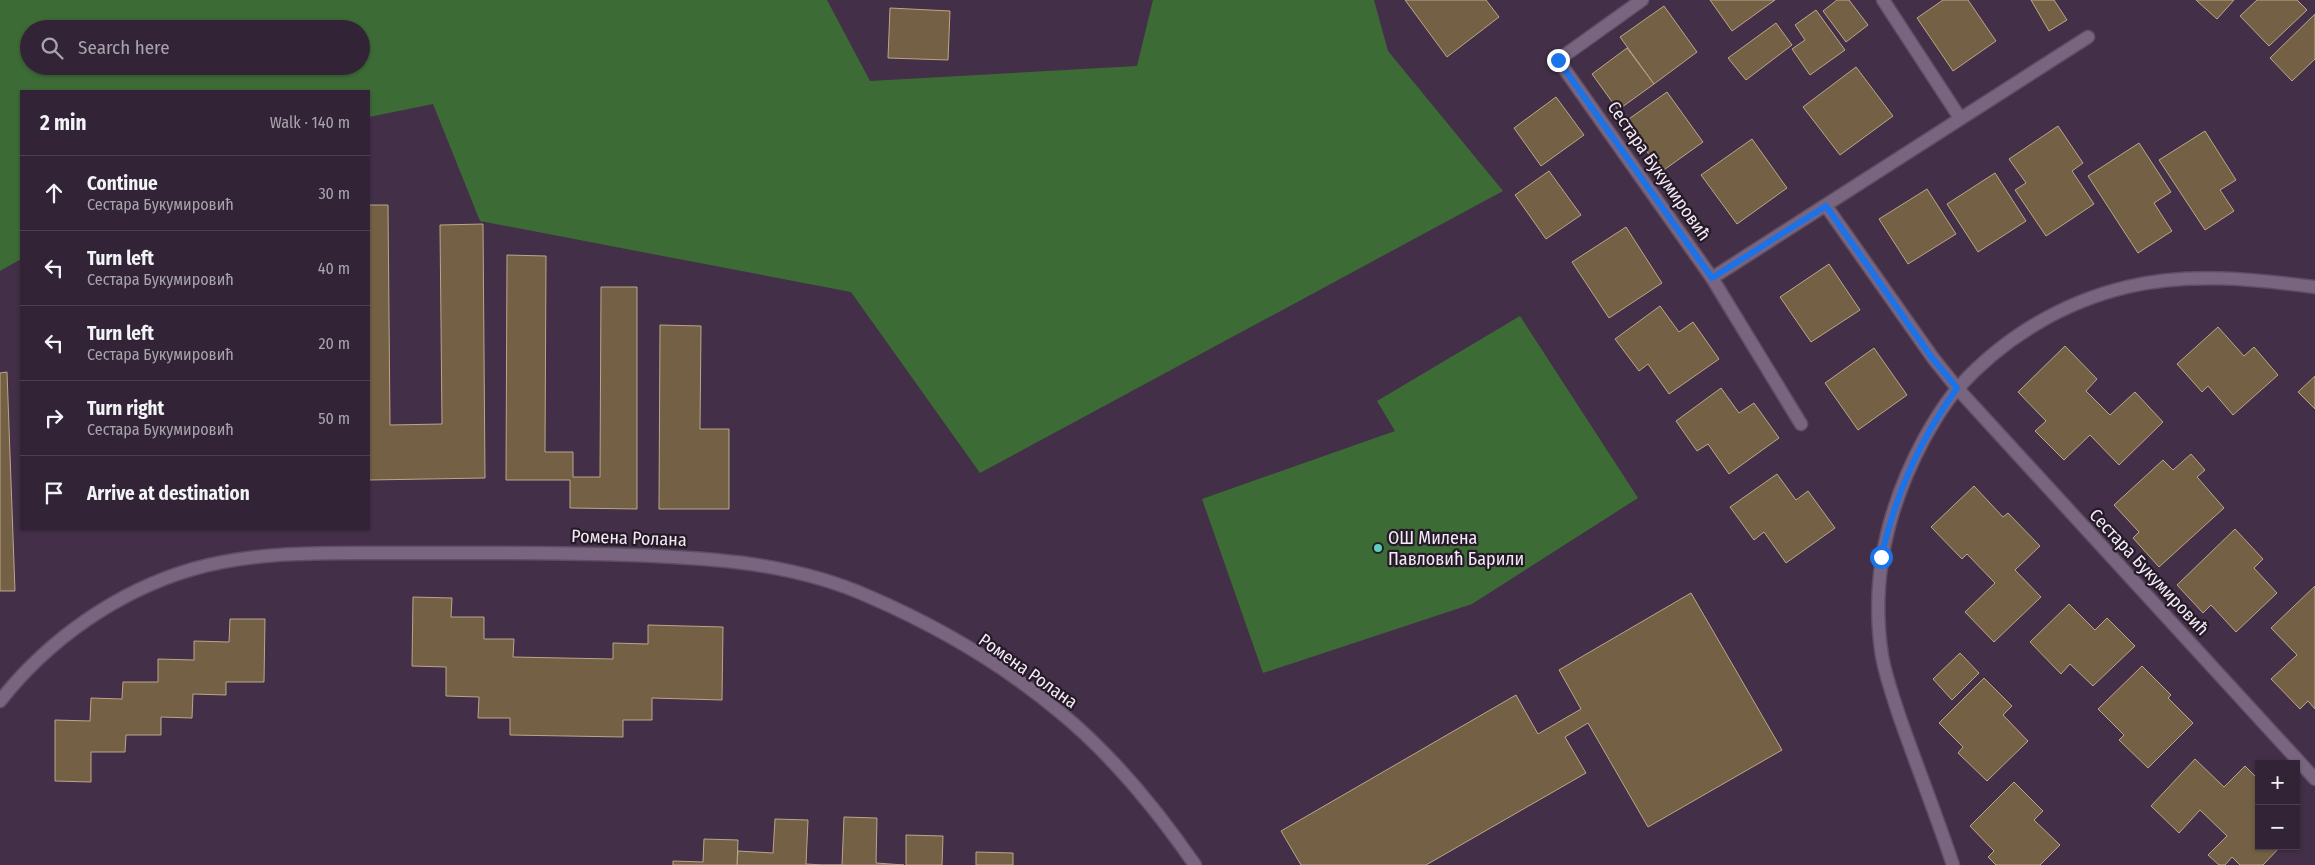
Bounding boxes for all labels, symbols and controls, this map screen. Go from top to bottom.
search box [20,20,370,75]
icon: search [38,34,66,62]
text: Search here [78,36,170,59]
route end [1547,49,1570,72]
street label: Сестара Букумировић [1603,97,1715,245]
text: 2 min [40,110,87,136]
text: Walk · 140 m [270,113,350,132]
text: Continue [87,172,158,195]
icon: ahead [40,179,68,207]
text: 30 m [318,184,350,203]
text: Сестара Букумировић [87,195,234,214]
text: Turn left [87,247,154,270]
icon: left [40,254,68,282]
text: 40 m [318,259,350,278]
text: Сестара Букумировић [87,270,234,289]
text: Turn left [87,322,154,345]
icon: left [40,329,68,357]
text: 20 m [319,334,350,353]
text: Сестара Букумировић [87,345,234,364]
text: Turn right [87,397,164,420]
icon: right [40,404,68,432]
text: 50 m [318,409,350,428]
text: Сестара Букумировић [87,420,234,439]
icon: arrive [40,479,68,507]
text: Arrive at destination [87,482,250,505]
street label: Сестара Букумировић [2085,504,2213,640]
street label: Ромена Ролана [571,525,687,551]
place label: ОШ Милена Павловић Барили [1388,527,1524,570]
marker: ОШ Милена Павловић Барили [1372,542,1384,554]
route start [1870,546,1893,569]
street label: Ромена Ролана [974,629,1082,713]
map controls [2255,760,2300,850]
button: + [2255,760,2300,805]
button: − [2255,805,2300,850]

